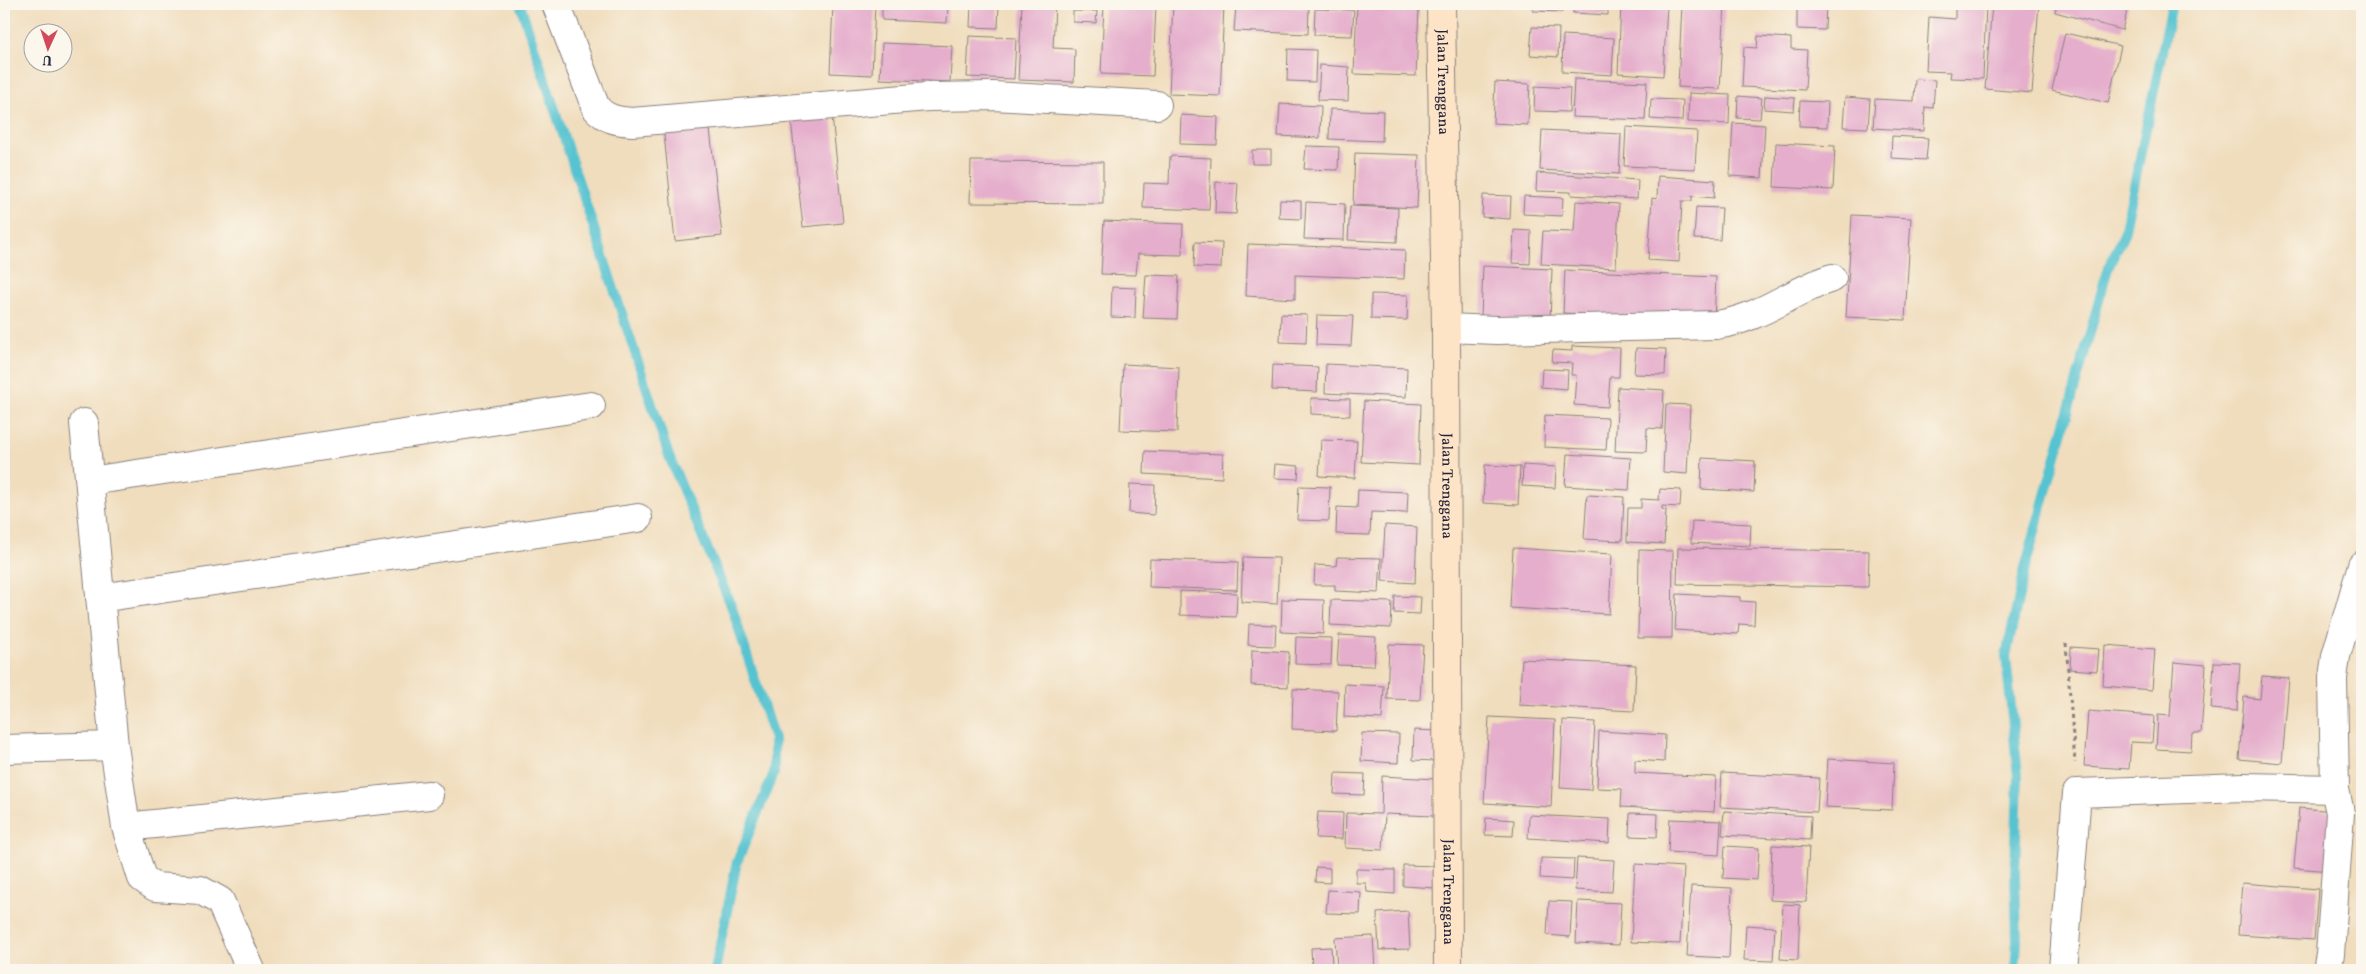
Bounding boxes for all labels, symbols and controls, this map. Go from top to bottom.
north arrow [22,22,72,72]
street label: Jalan Trenggana [1431,29,1454,135]
text: U [42,50,53,69]
street label: Jalan Trenggana [1436,433,1457,539]
street label: Jalan Trenggana [1437,839,1458,945]

